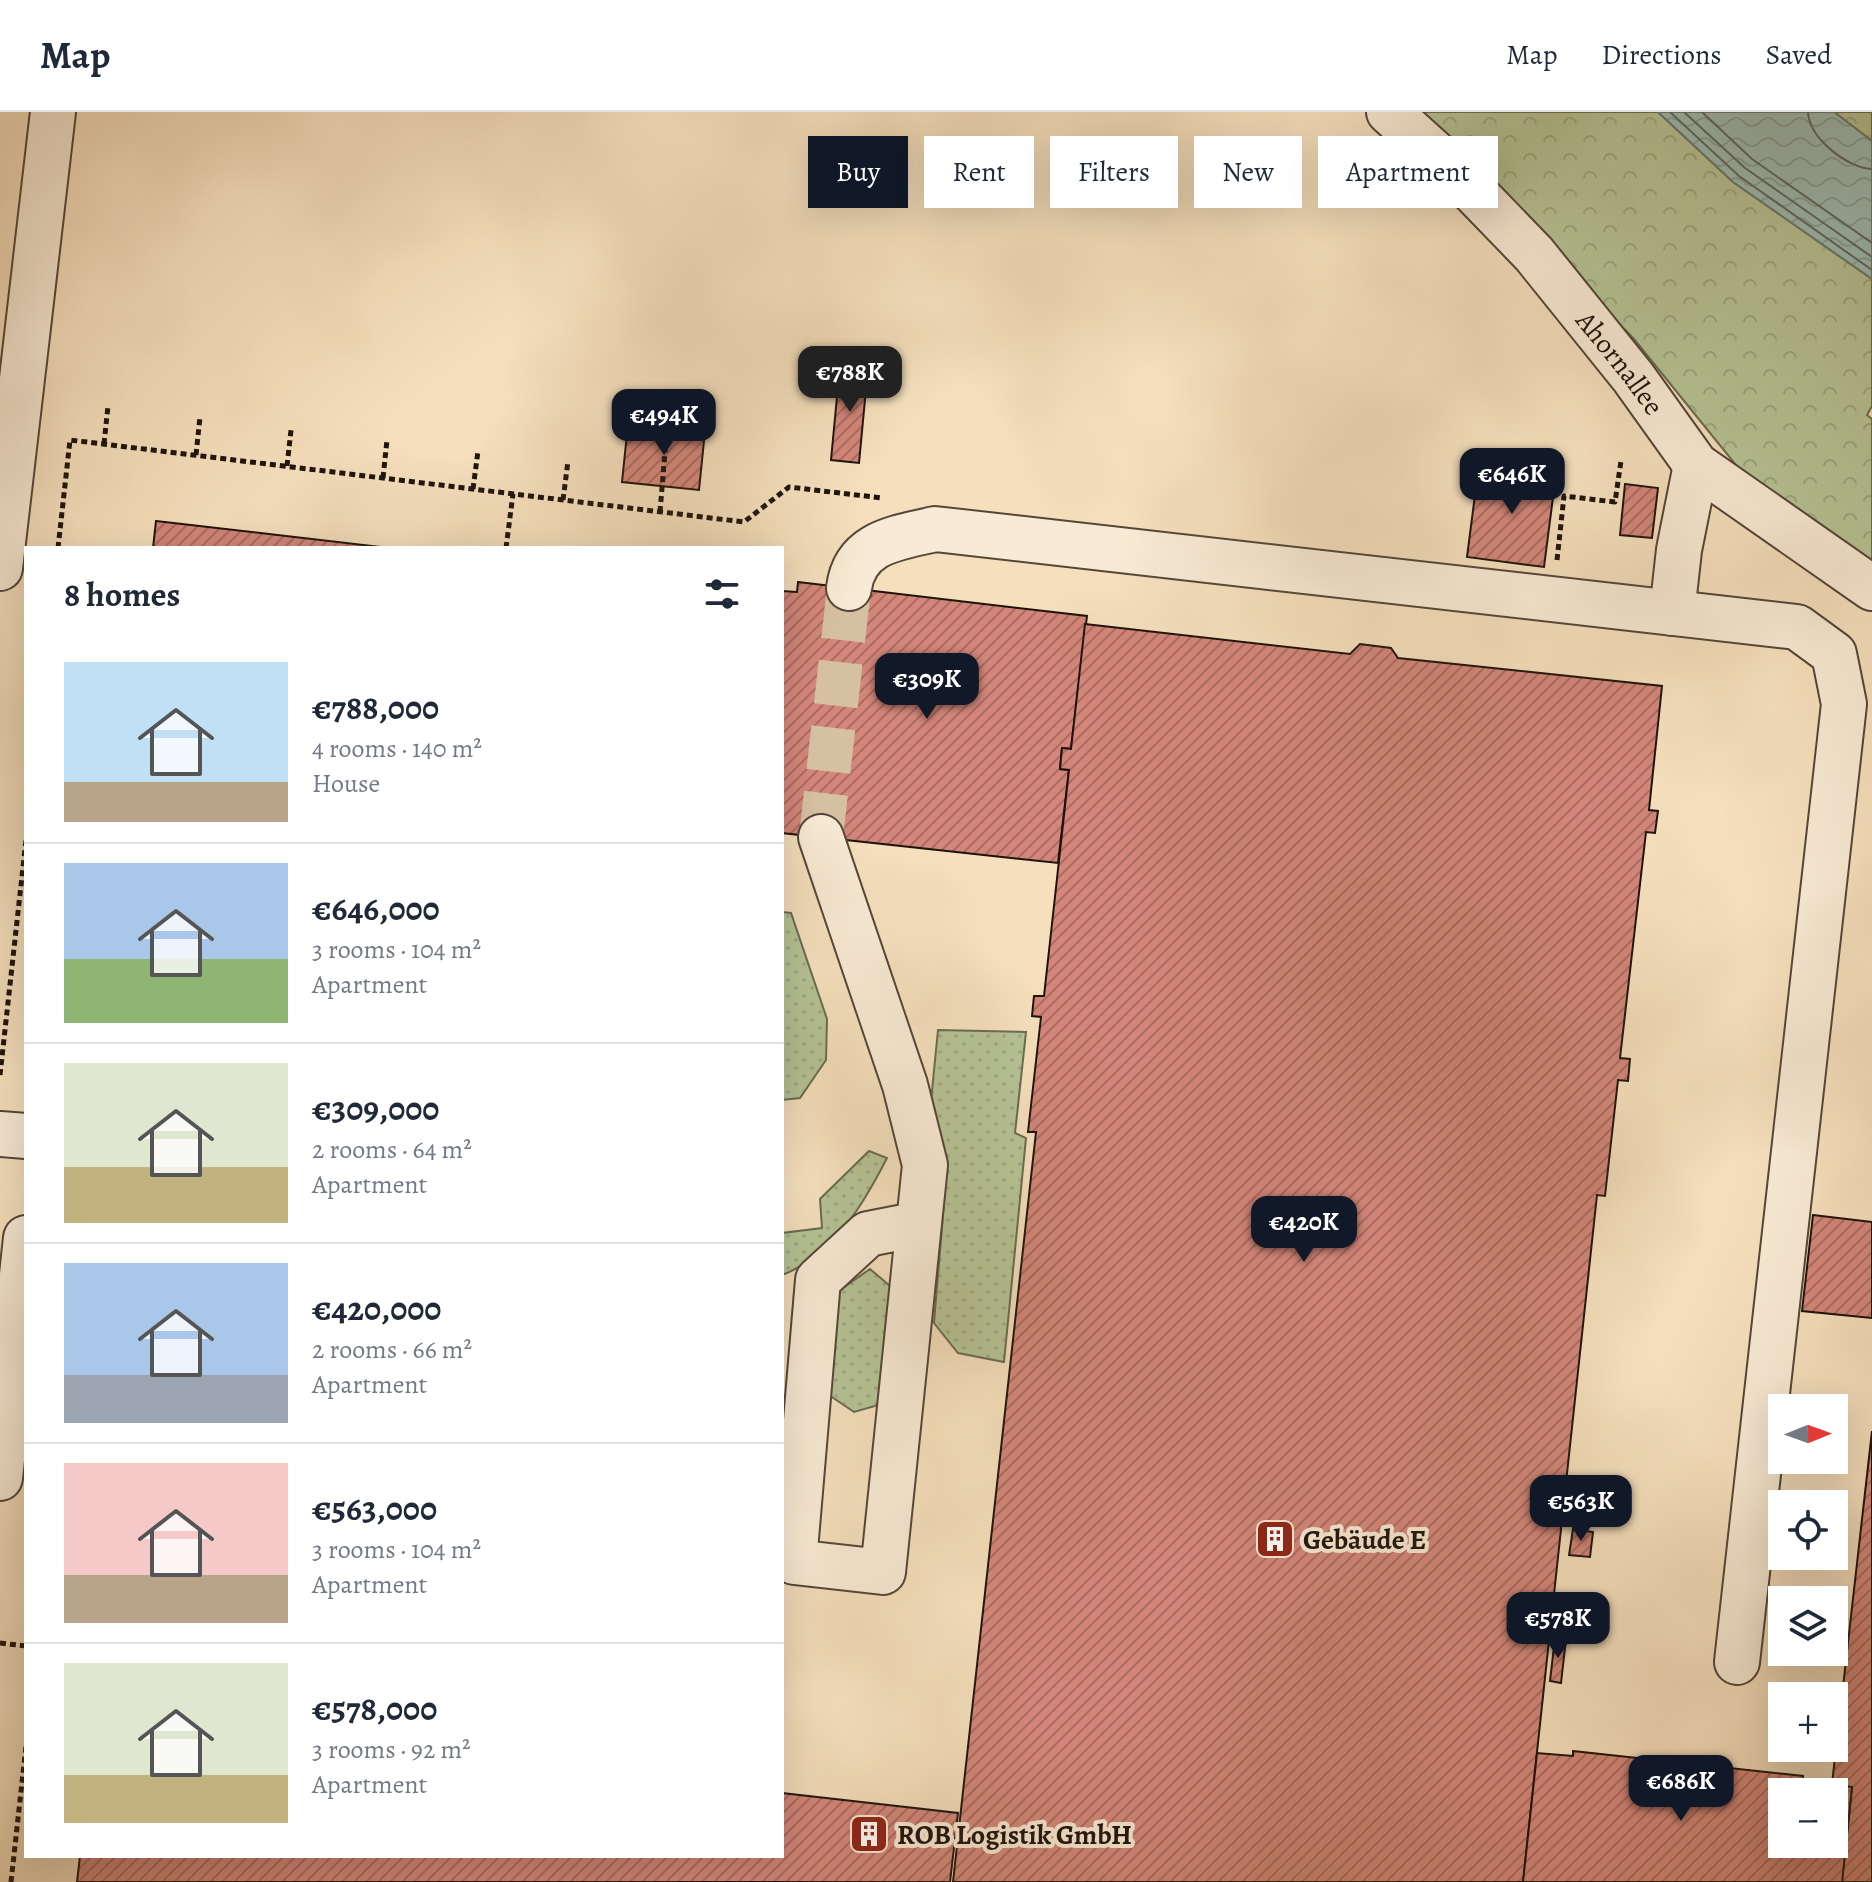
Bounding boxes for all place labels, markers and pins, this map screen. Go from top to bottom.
pin: €788K [794,346,906,414]
pin: €494K [608,389,720,457]
pin: €646K [1456,448,1568,516]
pin: €309K [871,653,983,721]
pin: €420K [1248,1196,1360,1264]
pin: €563K [1525,1475,1637,1543]
building icon: Gebäude E [1254,1518,1296,1560]
place label: Gebäude E [1303,1521,1426,1559]
pin: €578K [1502,1592,1614,1660]
pin: €686K [1625,1755,1737,1823]
building icon: ROB Logistik GmbH [848,1813,890,1855]
place label: ROB Logistik GmbH [897,1816,1132,1854]

